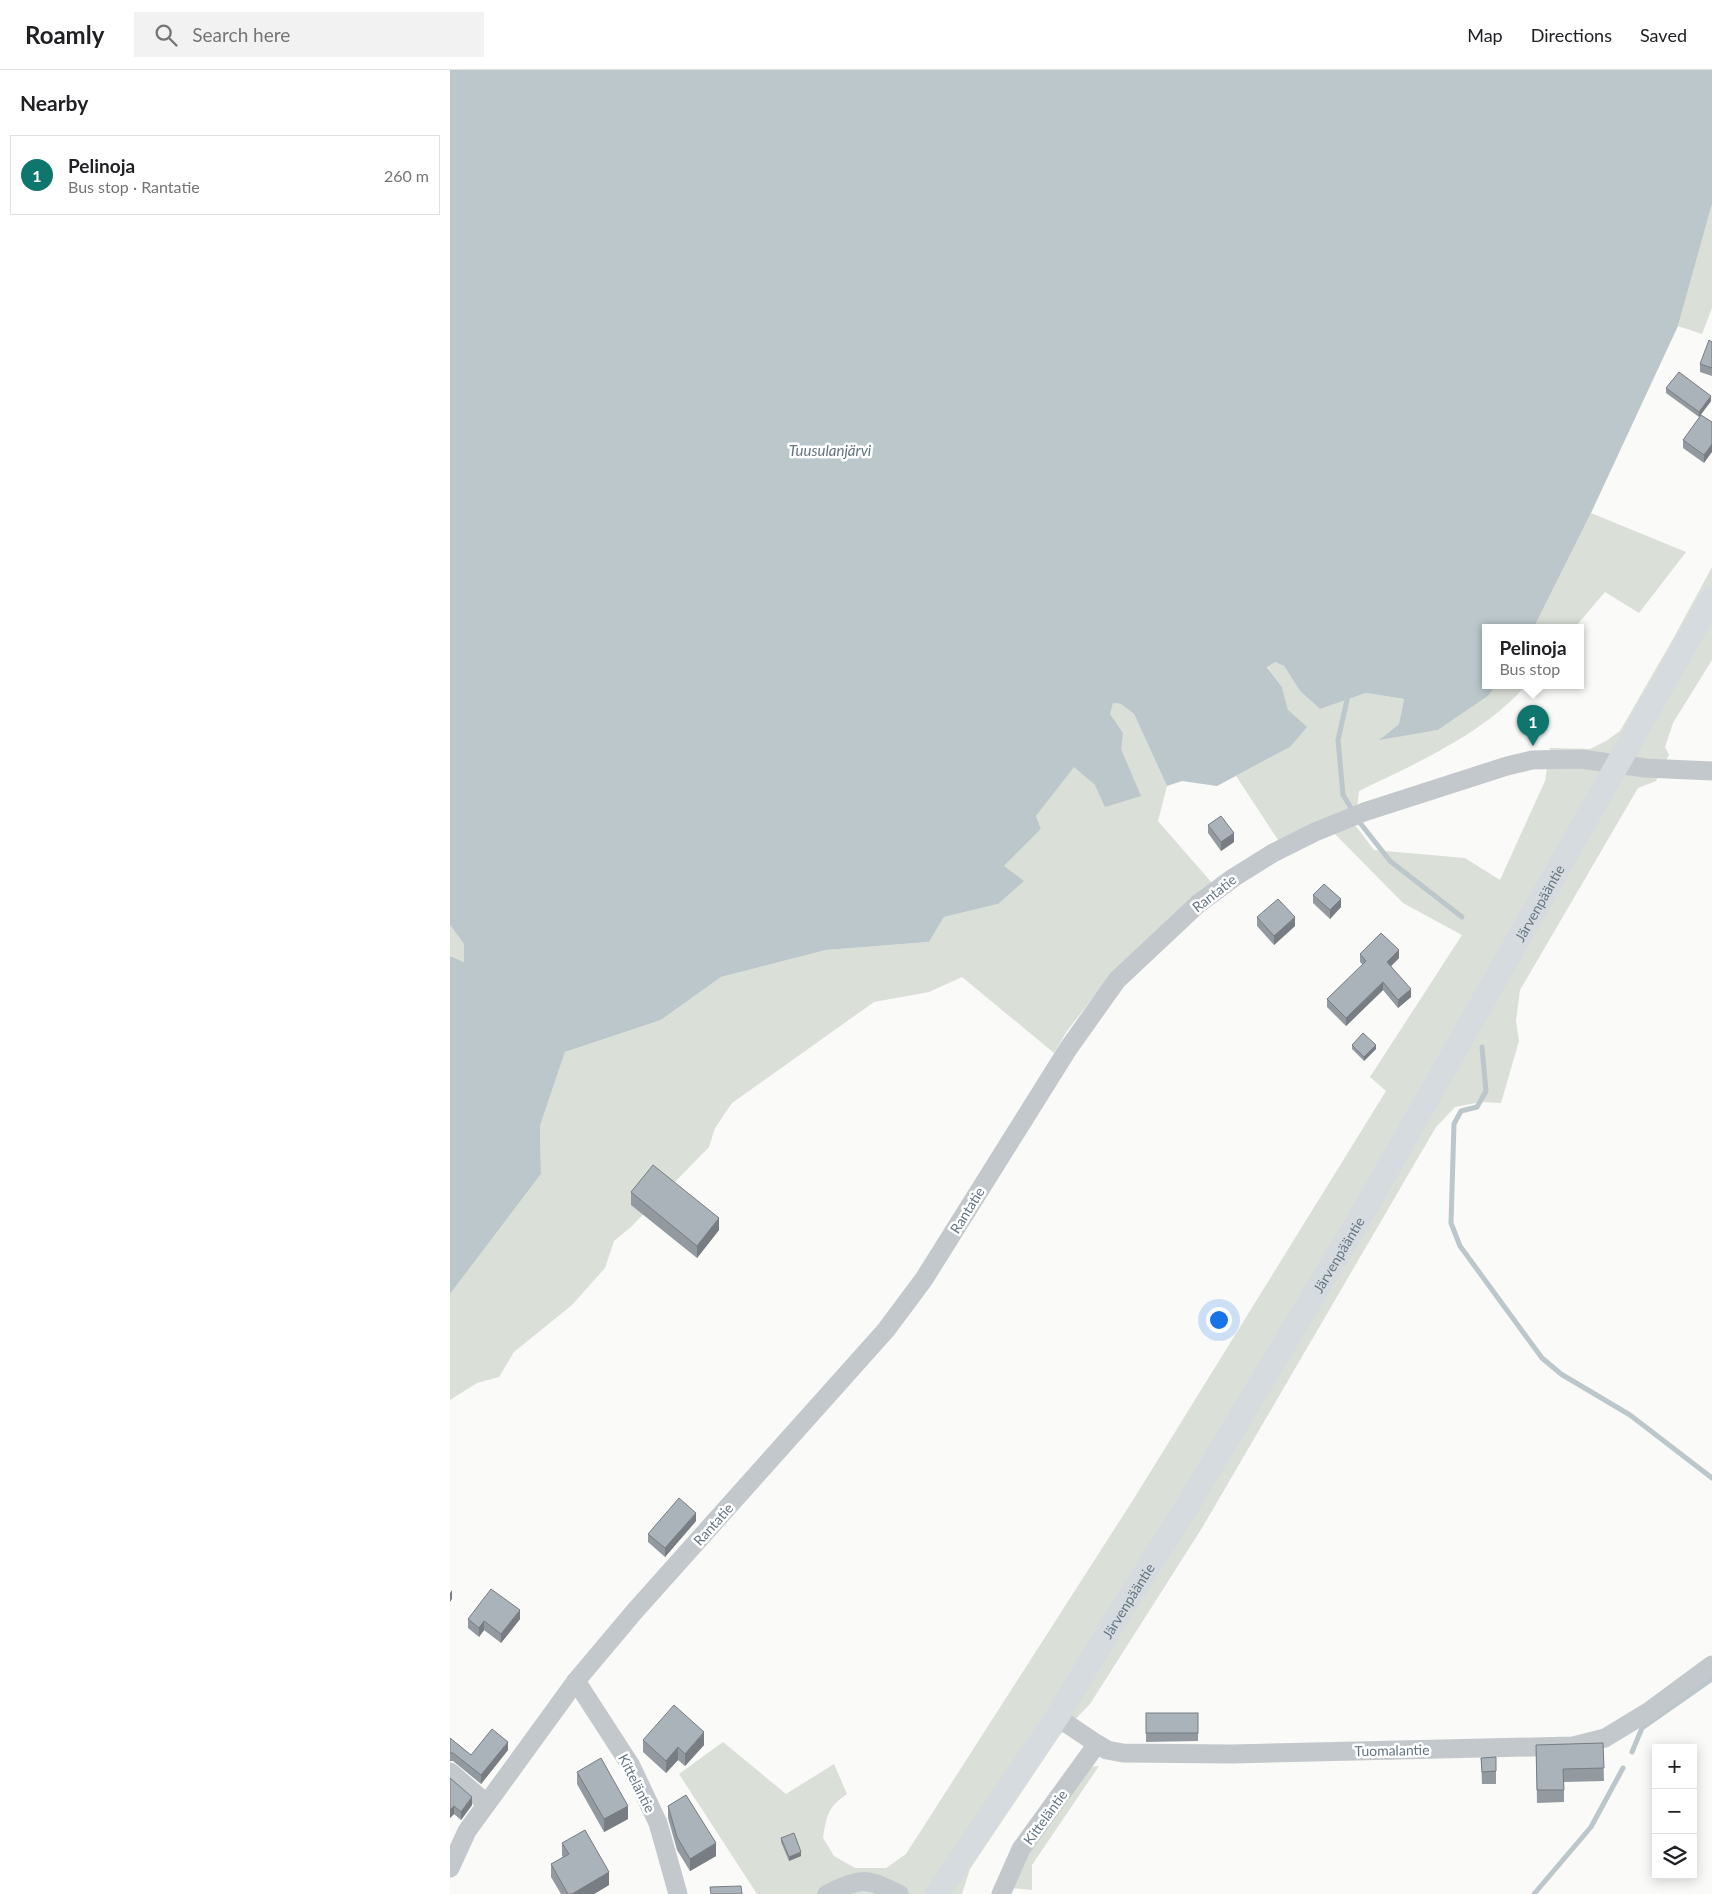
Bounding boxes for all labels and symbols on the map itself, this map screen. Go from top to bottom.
water label: Tuusulanjärvi [789,441,872,459]
pin: 1 [1517,705,1549,746]
street label: Järvenpääntie [1510,861,1567,944]
street label: Rantatie [1189,871,1239,915]
street label: Rantatie [946,1184,988,1236]
street label: Järvenpääntie [1309,1214,1367,1296]
your location [1206,1307,1232,1333]
street label: Rantatie [690,1499,736,1549]
street label: Järvenpääntie [1098,1560,1158,1641]
street label: Tuomalantie [1354,1741,1430,1759]
street label: Kitteläntie [615,1751,659,1815]
street label: Kitteläntie [1019,1786,1071,1848]

